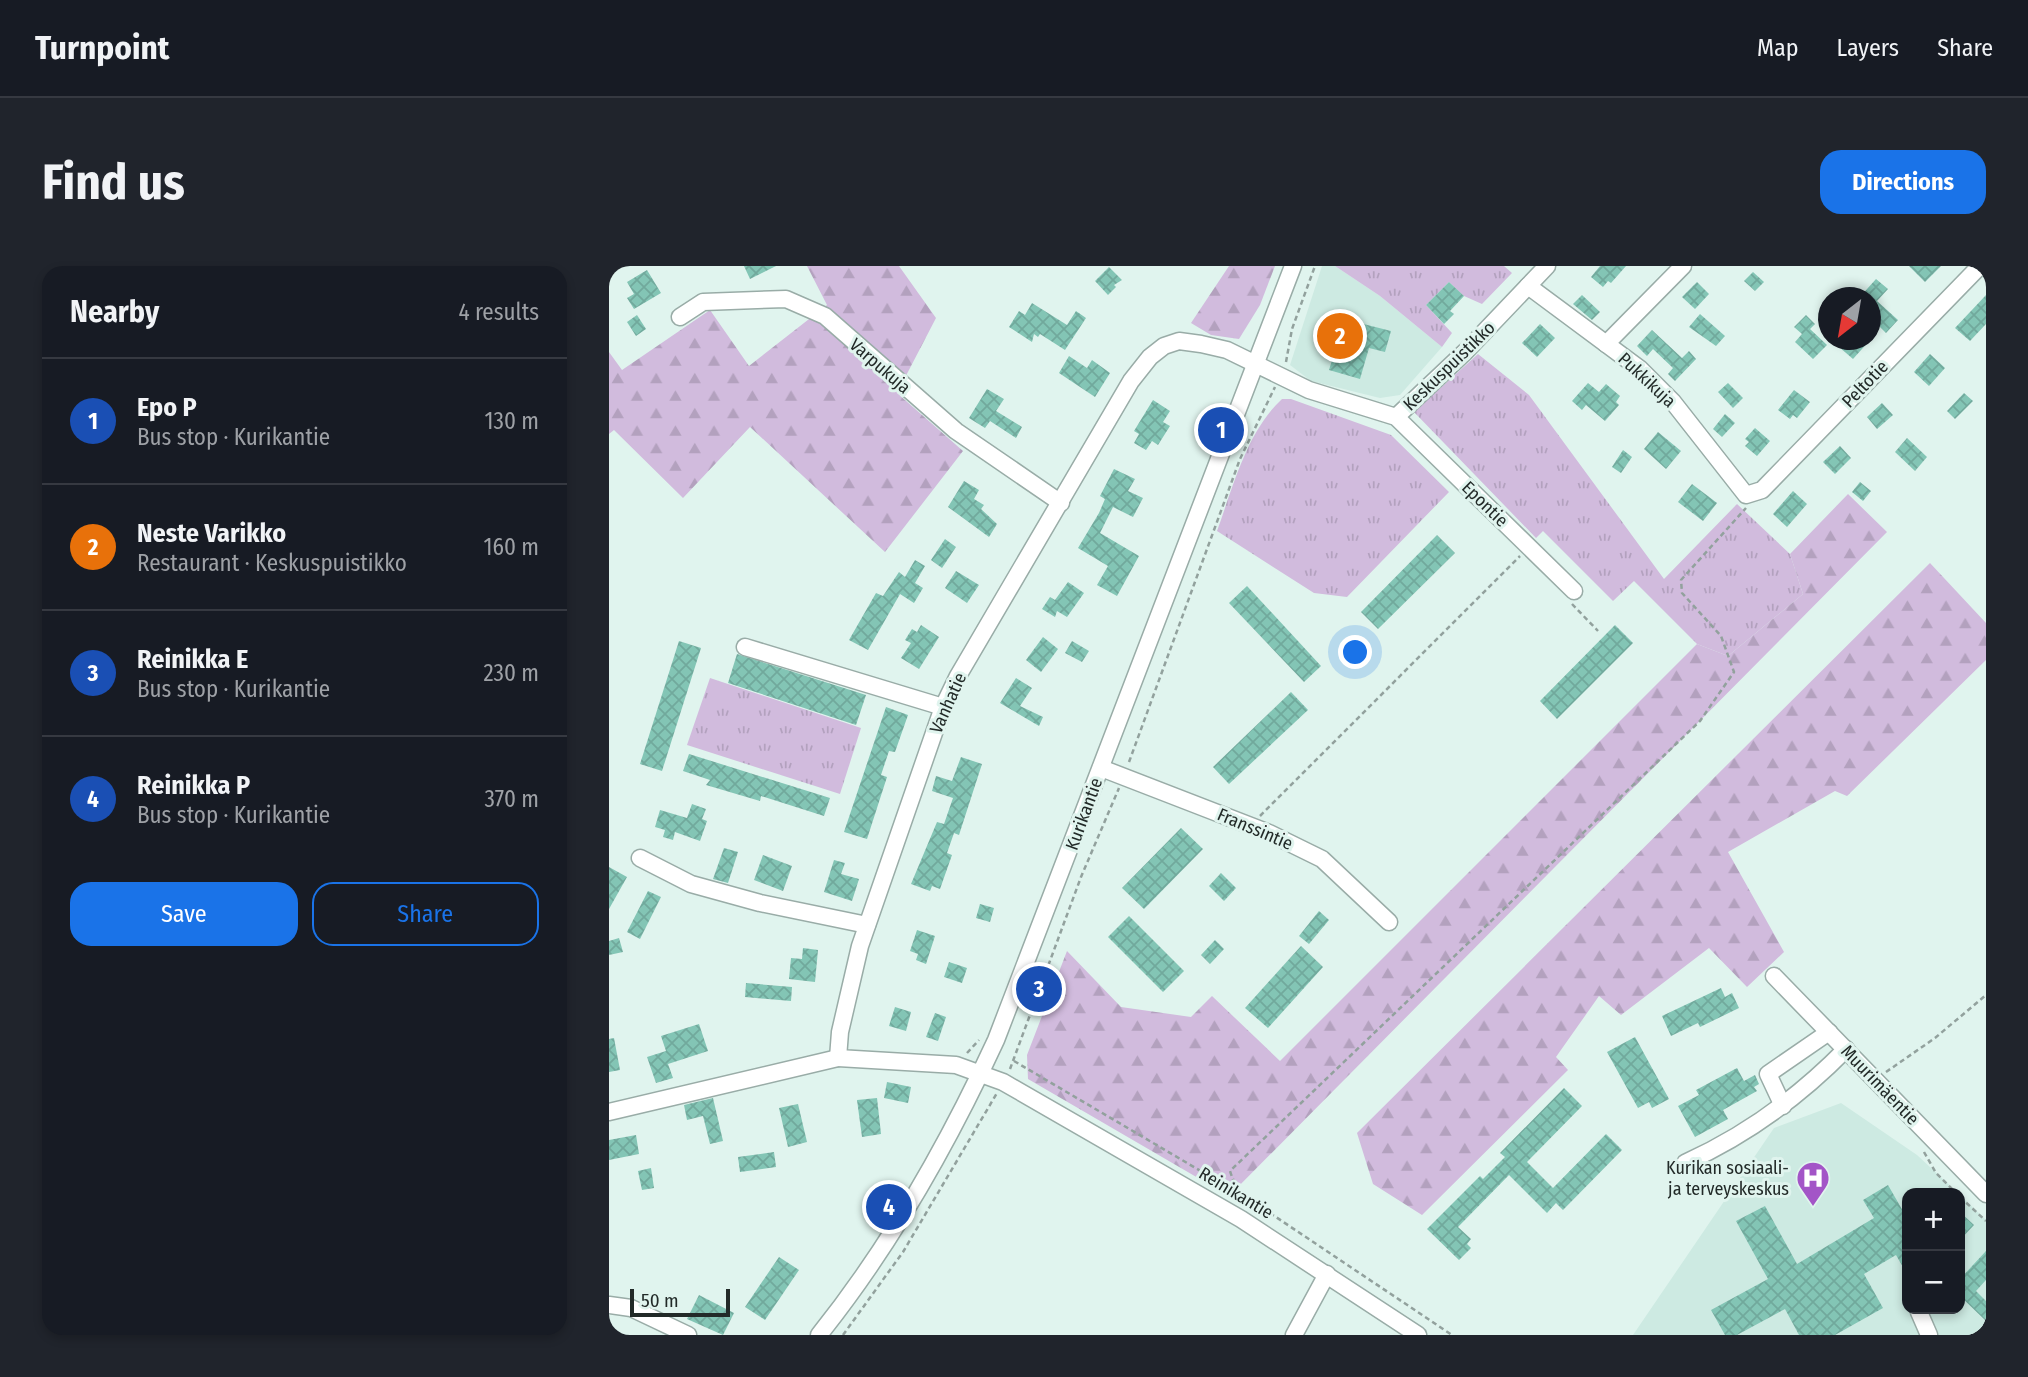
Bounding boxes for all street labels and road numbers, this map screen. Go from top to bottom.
street label: Keskuspuistikko [1399,317,1499,415]
street label: Varpukuja [845,334,915,399]
street label: Pukkikuja [1614,348,1680,412]
street label: Peltotie [1837,356,1893,412]
street label: Epontie [1457,477,1513,531]
street label: Vanhatie [925,669,971,737]
street label: Kurikantie [1061,775,1107,853]
street label: Franssintie [1214,803,1296,855]
street label: Muurimäentie [1836,1040,1924,1130]
street label: Reinikantie [1195,1162,1277,1224]

